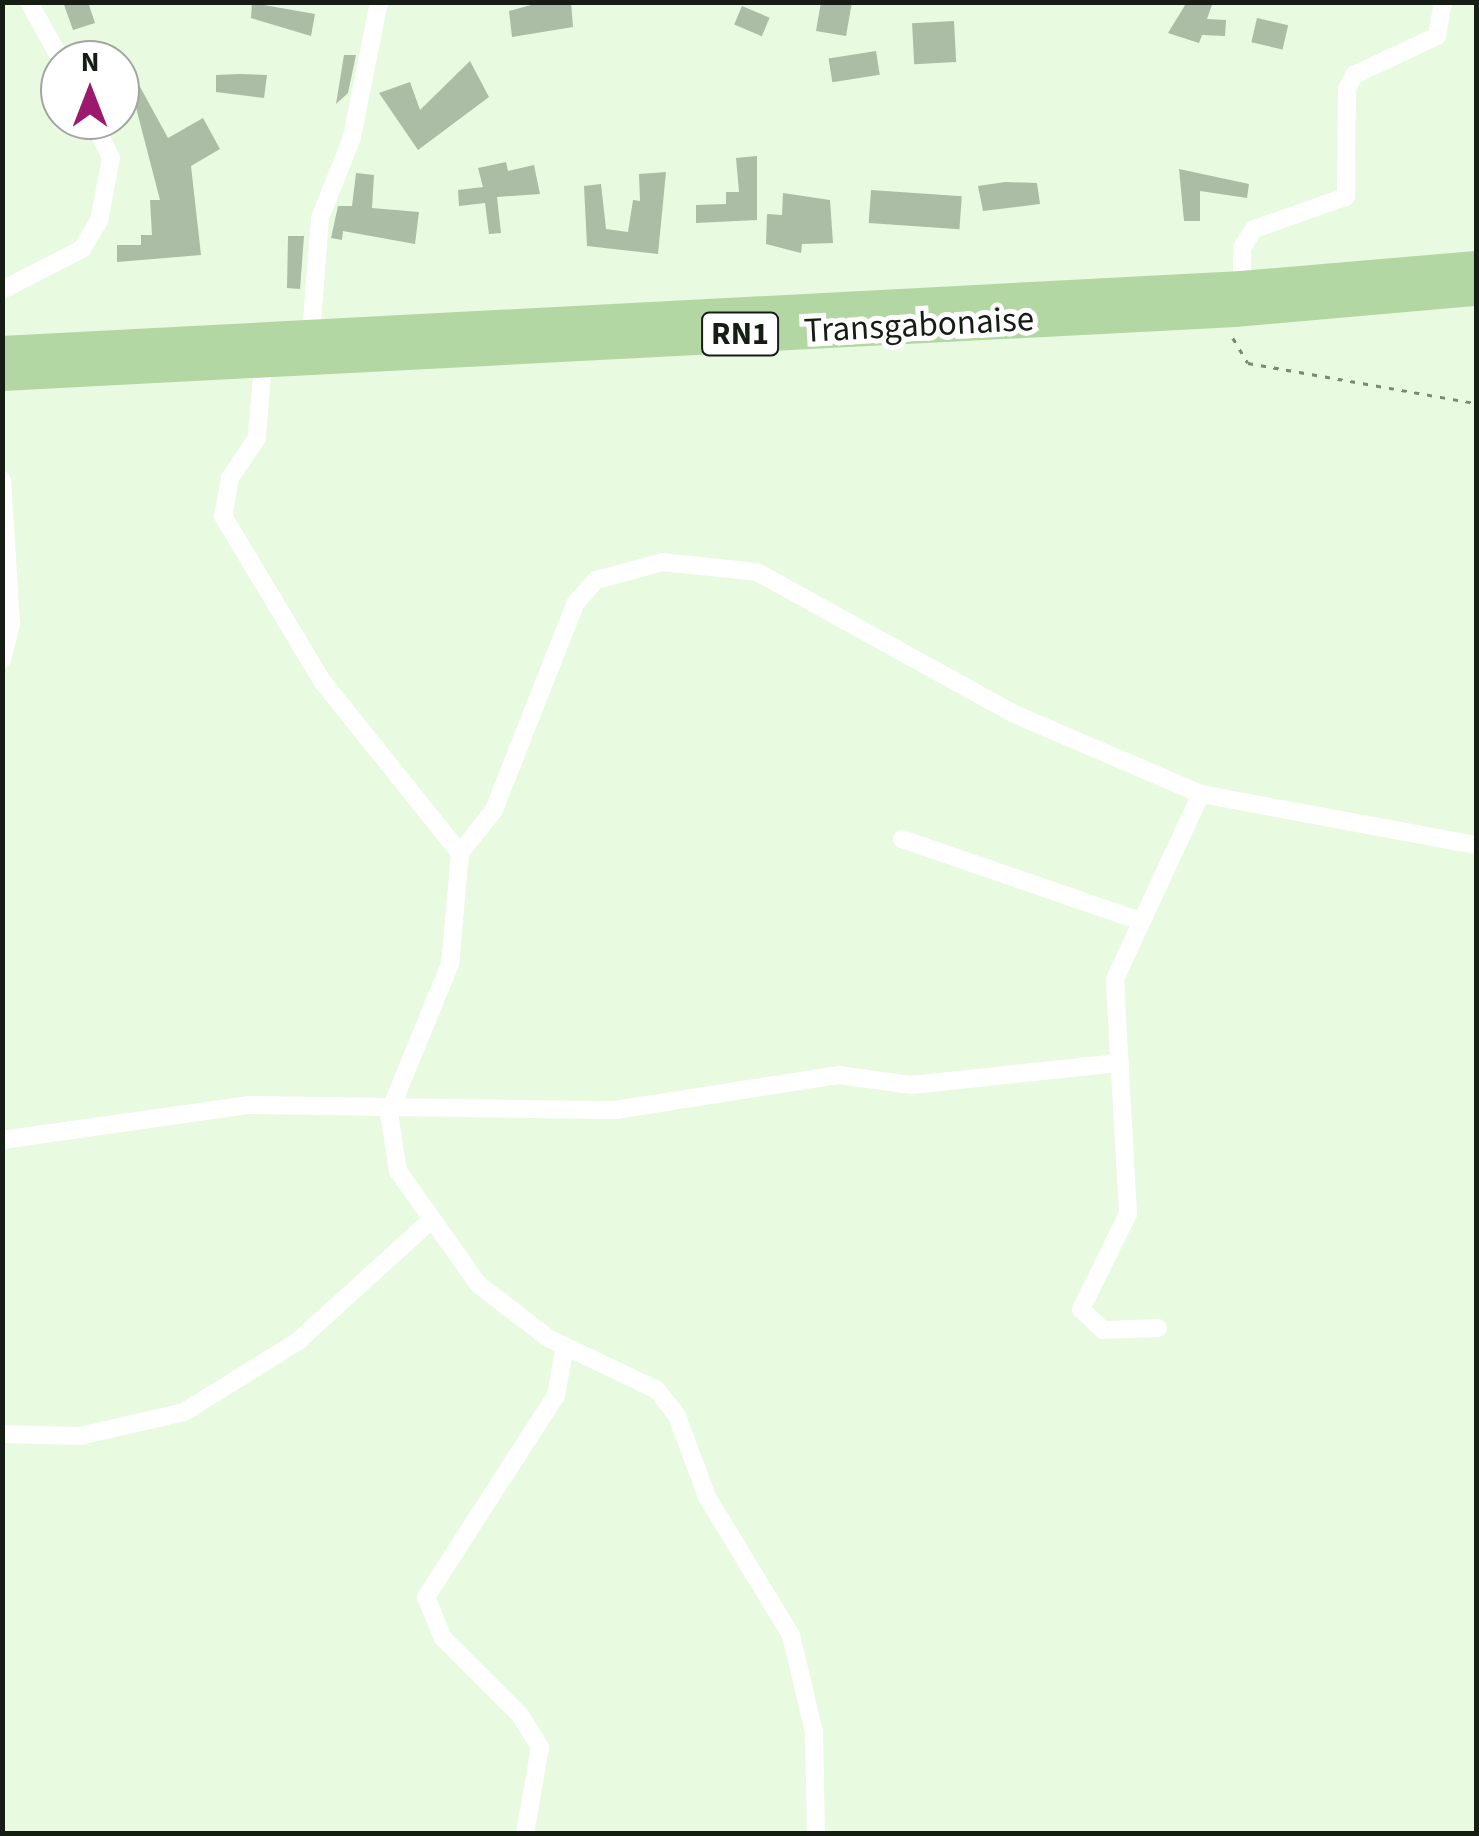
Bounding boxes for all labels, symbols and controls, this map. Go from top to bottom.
north arrow [40,40,140,140]
text: N [81,42,99,82]
street label: Transgabonaise [803,298,1035,352]
road number: RN1 [700,307,780,361]

